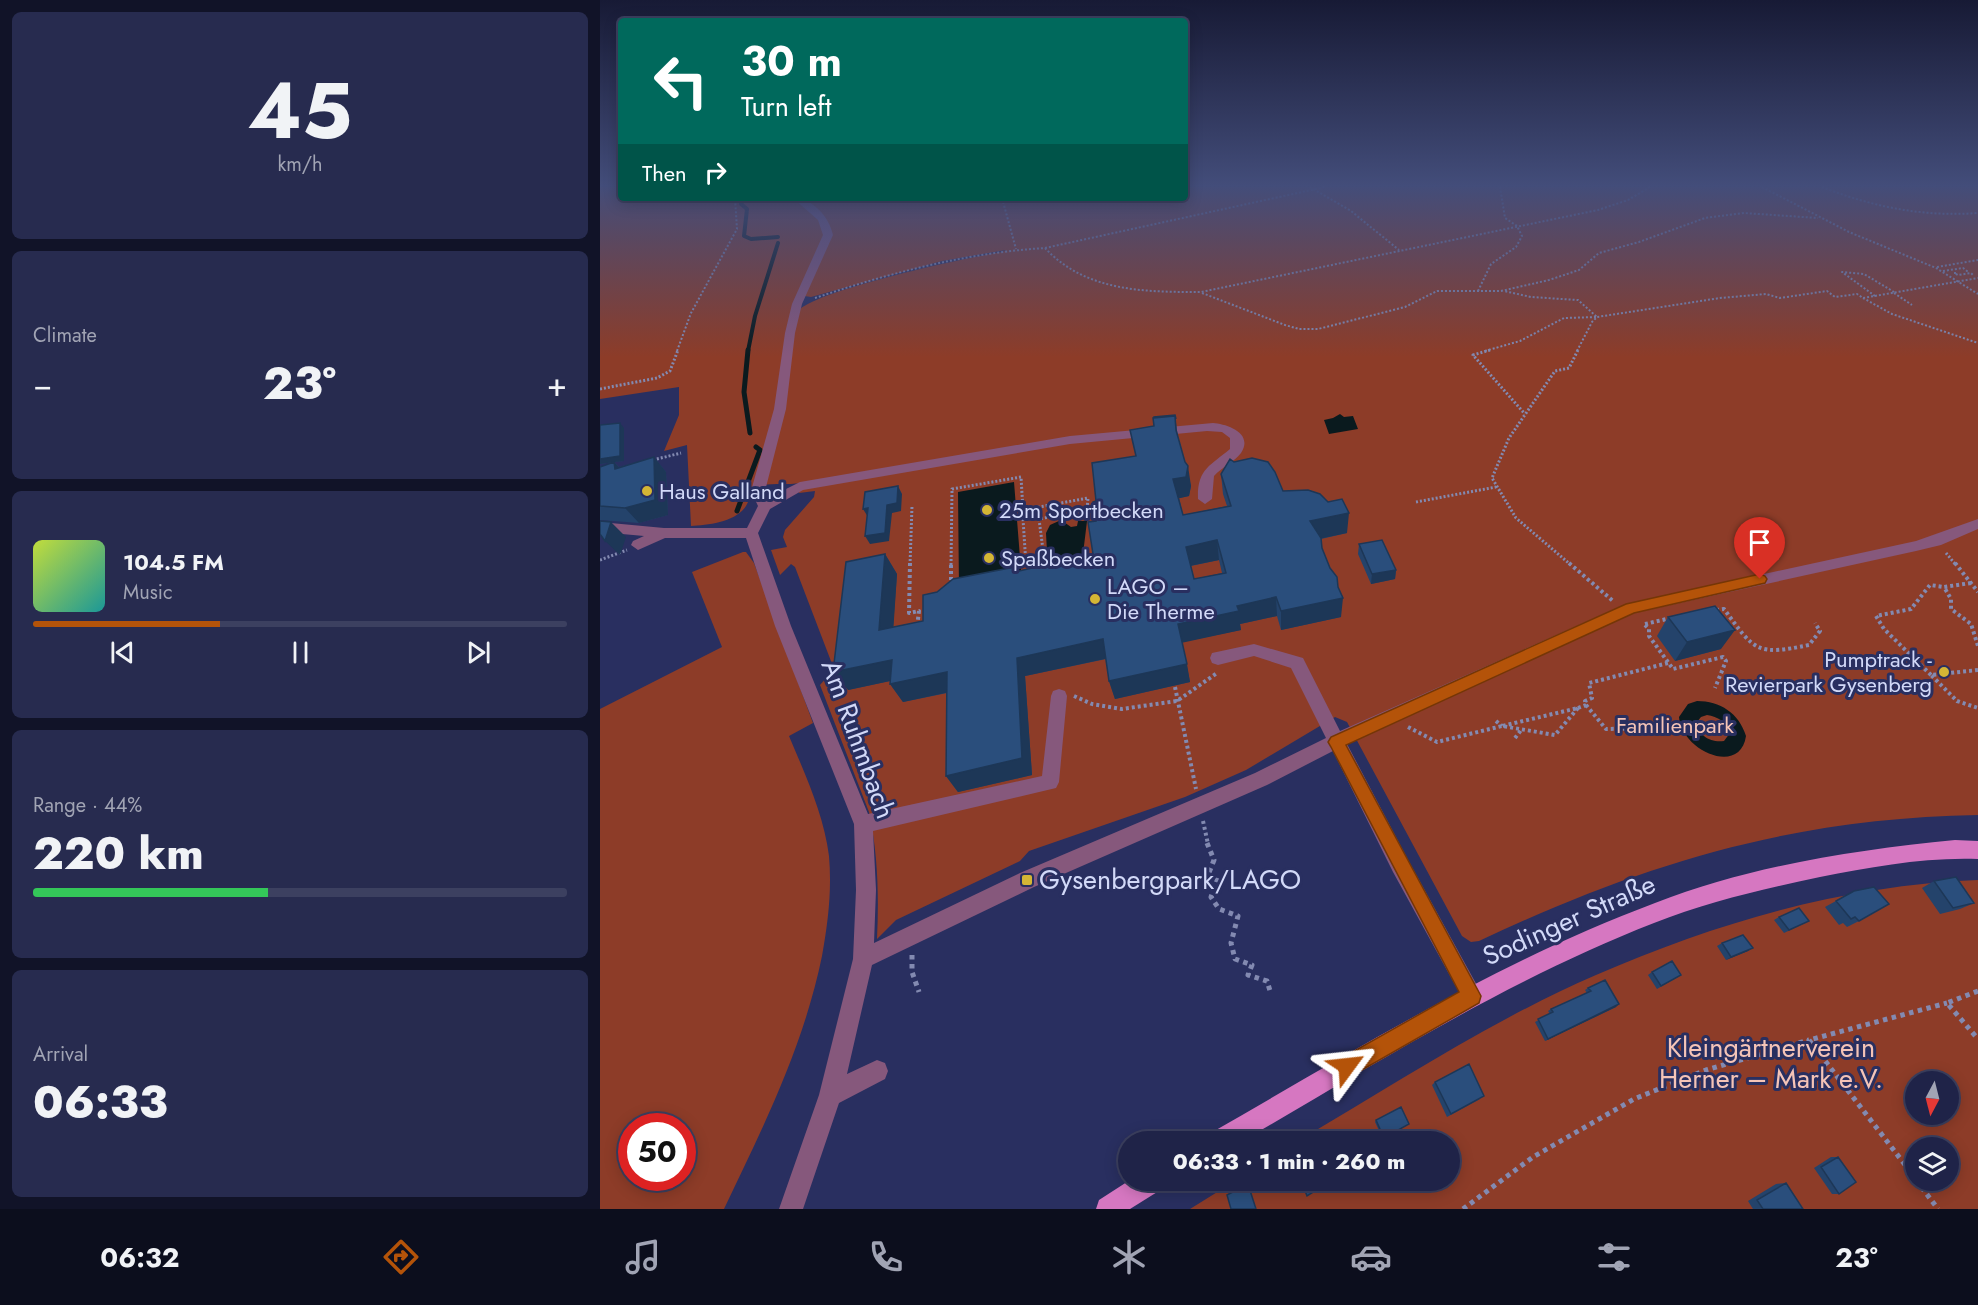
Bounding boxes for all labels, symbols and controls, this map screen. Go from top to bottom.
text: 30 m [741,31,842,92]
icon: left [642,42,720,120]
text: 45 [248,55,352,167]
text: Turn left [741,87,831,126]
text: km/h [277,150,323,179]
icon: right [699,156,732,189]
text: Then [642,157,687,189]
text: Climate [33,321,97,350]
text: 23° [263,351,336,416]
text: − [33,361,52,408]
text: + [547,361,567,408]
place label: Haus Galland [659,475,785,507]
marker: Haus Galland [640,484,654,498]
place label: 25m Sportbecken [999,494,1164,526]
marker: 25m Sportbecken [980,503,994,517]
pin [1734,517,1785,579]
icon: arrive [1743,526,1776,559]
place label: Spaßbecken [1001,542,1115,574]
text: 104.5 FM [123,546,224,578]
marker: Spaßbecken [982,551,996,565]
place label: LAGO – Die Therme [1107,570,1215,627]
text: Music [123,578,173,607]
marker: LAGO – Die Therme [1088,592,1102,606]
icon: previous [106,636,139,669]
icon: pause [284,636,317,669]
icon: next [462,636,495,669]
place label: Pumptrack - Revierpark Gysenberg [1725,643,1932,700]
street label: Am Ruhmbach [812,654,905,824]
marker: Pumptrack - Revierpark Gysenberg [1937,665,1951,679]
park label: Familienpark [1616,709,1734,741]
text: Range · 44% [33,791,142,820]
text: 220 km [33,821,204,886]
place label: Gysenbergpark/LAGO [1039,860,1301,899]
street label: Sodinger Straße [1476,864,1661,975]
marker: Gysenbergpark/LAGO [1020,873,1034,887]
park label: Kleingärtnerverein Herner – Mark e.V. [1659,1028,1883,1098]
position arrow [1315,1034,1379,1098]
text: Arrival [33,1040,88,1069]
text: 06:33 [33,1070,168,1135]
north arrow [1905,1071,1959,1125]
map controls [1905,1071,1959,1191]
speed limit sign: 50 [618,1113,696,1191]
button: layers [1905,1137,1959,1191]
text: 06:33 · 1 min · 260 m [1173,1145,1405,1177]
icon: directions [380,1236,422,1278]
icon: music [622,1236,664,1278]
icon: phone [865,1236,907,1278]
icon: climate [1108,1236,1150,1278]
icon: car [1350,1236,1392,1278]
icon: filters [1593,1236,1635,1278]
text: 06:32 [100,1238,179,1277]
text: 23° [1835,1238,1878,1277]

